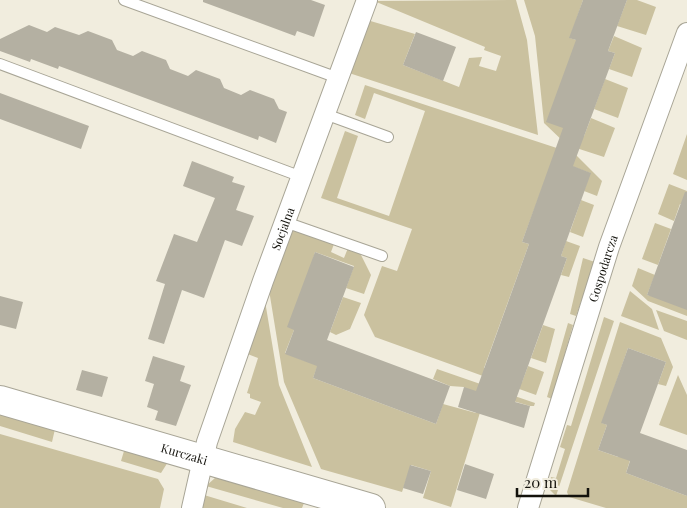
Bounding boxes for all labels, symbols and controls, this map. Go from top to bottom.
street label: Socjalna [267,205,298,252]
street label: Gospodarcza [584,232,621,304]
street label: Kurczaki [159,439,210,468]
scale bar [517,466,588,498]
text: 20 m [524,472,558,492]

